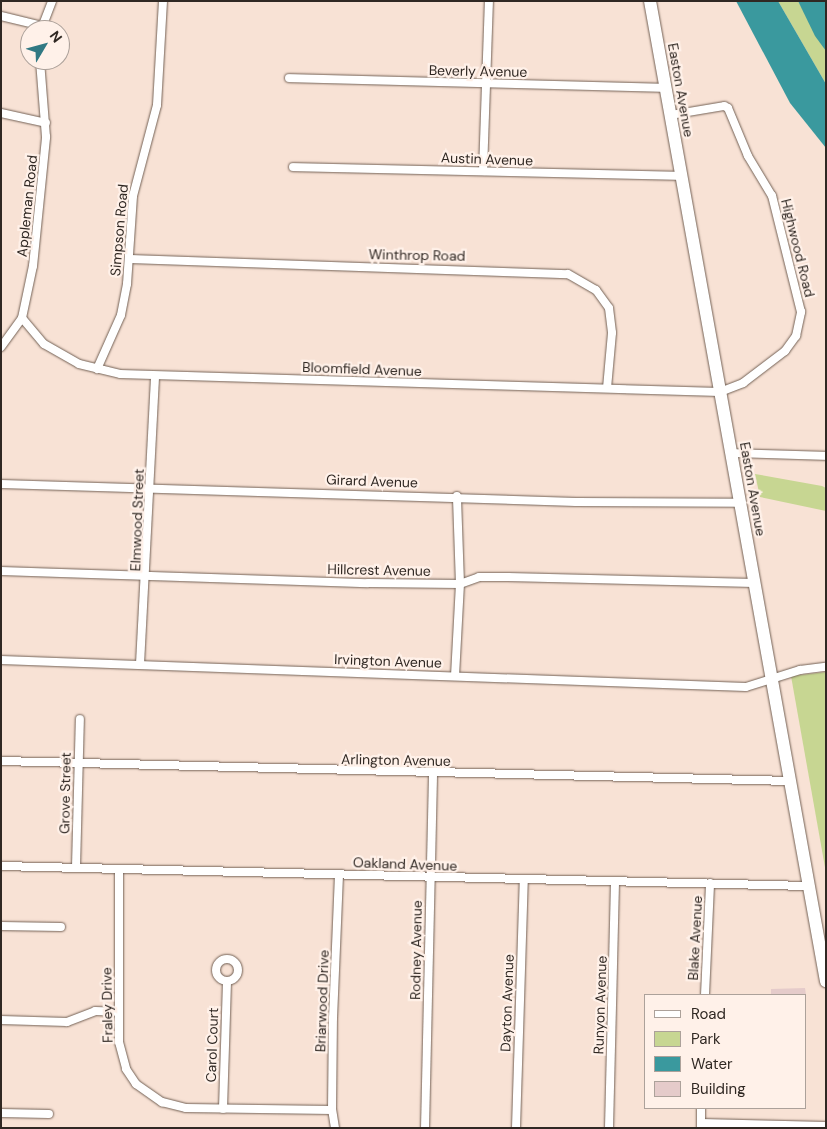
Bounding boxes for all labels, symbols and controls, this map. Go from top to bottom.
north arrow [20,20,70,70]
text: N [46,27,66,46]
street label: Easton Avenue [664,42,698,138]
street label: Beverly Avenue [429,62,527,80]
street label: Austin Avenue [441,149,533,169]
street label: Appleman Road [13,154,41,258]
street label: Simpson Road [107,183,131,277]
street label: Highwood Road [778,197,818,299]
street label: Winthrop Road [368,246,466,264]
street label: Bloomfield Avenue [302,359,422,379]
street label: Easton Avenue [736,441,770,537]
street label: Elmwood Street [127,468,147,572]
street label: Girard Avenue [326,471,418,491]
street label: Hillcrest Avenue [327,561,431,579]
street label: Irvington Avenue [334,651,442,671]
street label: Arlington Avenue [341,751,451,769]
street label: Grove Street [56,752,74,834]
street label: Oakland Avenue [353,854,457,874]
street label: Blake Avenue [684,895,706,981]
street label: Rodney Avenue [407,900,425,1000]
street label: Briarwood Drive [312,950,332,1052]
street label: Dayton Avenue [497,954,517,1052]
street label: Runyon Avenue [590,955,610,1055]
street label: Fraley Drive [98,967,116,1043]
legend [644,994,807,1109]
text: Road [691,1004,726,1024]
street label: Carol Court [202,1007,222,1083]
text: Park [691,1029,721,1049]
text: Water [691,1054,732,1074]
text: Building [691,1079,746,1099]

